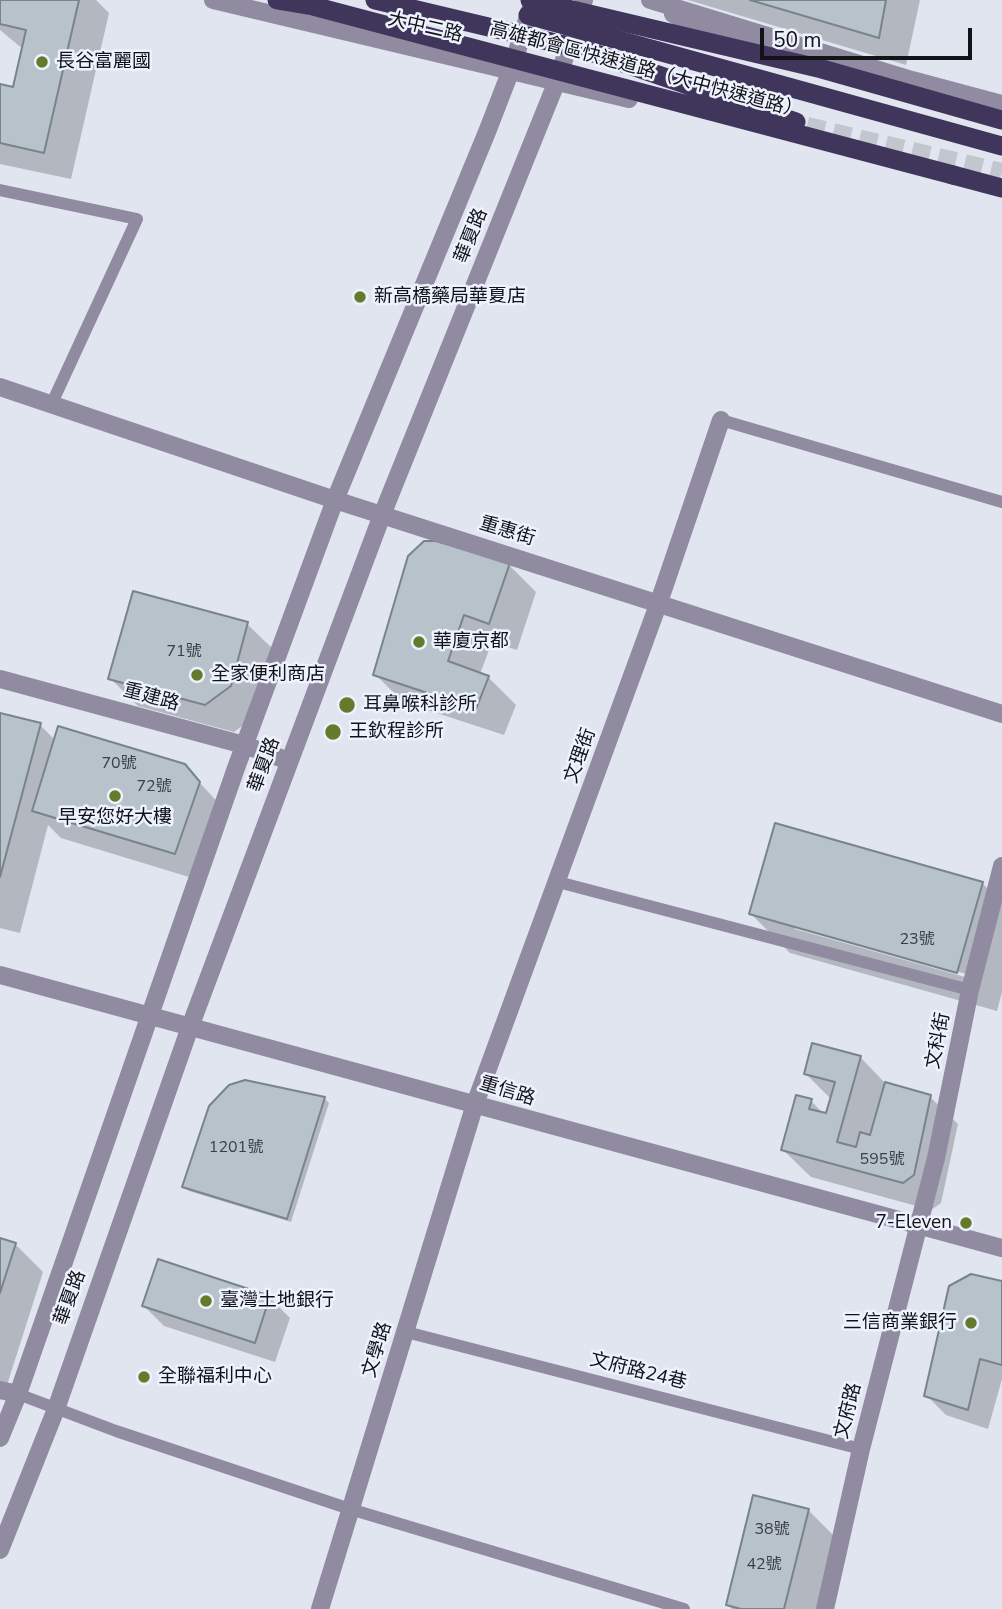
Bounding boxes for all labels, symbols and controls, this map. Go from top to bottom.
street label: 大中二路 [385,8,465,48]
scale bar [764,14,976,58]
street label: 高雄都會區快速道路（大中快速道路） [487,18,805,124]
text: 50 m [773,26,822,54]
place label: 長谷富麗國 [56,51,151,73]
marker: 長谷富麗國 [34,54,50,70]
street label: 華夏路 [451,205,493,267]
place label: 新高橋藥局華夏店 [374,286,526,308]
marker: 新高橋藥局華夏店 [352,289,368,305]
street label: 重惠街 [476,513,538,551]
place label: 華廈京都 [433,631,509,653]
marker: 華廈京都 [411,634,427,650]
house number: 71號 [166,642,202,662]
place label: 全家便利商店 [211,664,325,686]
marker: 全家便利商店 [189,667,205,683]
street label: 重建路 [121,680,181,716]
place label: 耳鼻喉科診所 [363,694,477,716]
marker: 耳鼻喉科診所 [337,695,357,715]
place label: 王欽程診所 [349,721,444,743]
marker: 王欽程診所 [323,722,343,742]
street label: 文理街 [561,725,601,787]
street label: 華夏路 [245,734,285,796]
house number: 70號 [101,754,137,774]
house number: 72號 [136,777,172,797]
marker: 早安您好大樓 [107,788,123,804]
place label: 早安您好大樓 [58,807,172,829]
house number: 23號 [899,930,935,950]
street label: 文科街 [922,1011,956,1071]
street label: 重信路 [476,1073,538,1111]
house number: 1201號 [209,1138,263,1158]
house number: 595號 [860,1150,904,1170]
place label: 7-Eleven [875,1212,952,1234]
marker: 7-Eleven [958,1215,974,1231]
street label: 華夏路 [51,1267,91,1329]
place label: 臺灣土地銀行 [220,1290,334,1312]
marker: 臺灣土地銀行 [198,1293,214,1309]
place label: 三信商業銀行 [843,1312,957,1334]
marker: 三信商業銀行 [963,1315,979,1331]
street label: 文學路 [359,1319,397,1381]
street label: 文府路24巷 [587,1349,689,1395]
place label: 全聯福利中心 [158,1366,272,1388]
marker: 全聯福利中心 [136,1369,152,1385]
street label: 文府路 [831,1381,867,1441]
house number: 38號 [754,1520,790,1540]
house number: 42號 [746,1555,782,1575]

